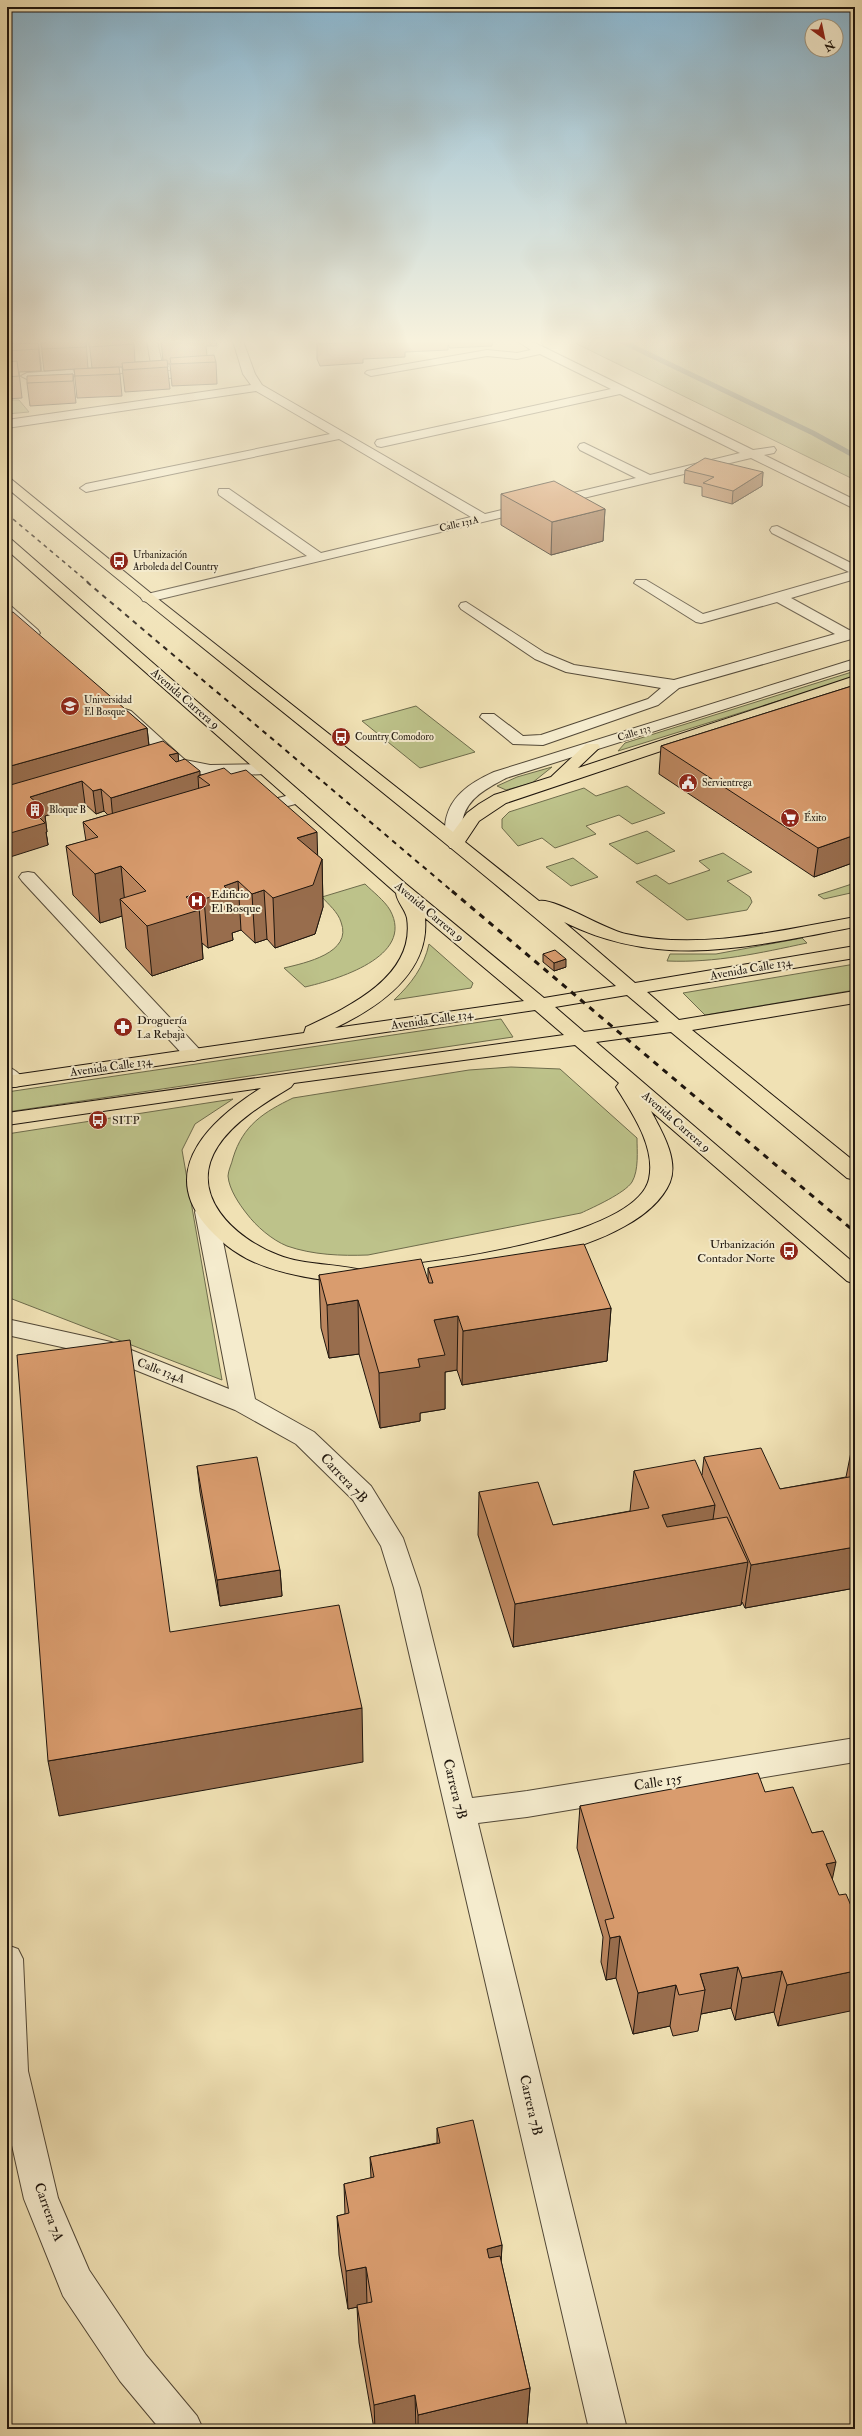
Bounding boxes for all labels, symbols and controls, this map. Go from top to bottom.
north arrow [804,18,844,58]
text: N [821,37,838,55]
street label: Calle 131A [438,513,481,534]
place label: Urbanización Arboleda del Country [132,549,219,574]
bus stop icon: Urbanización Arboleda del Country [108,550,130,572]
street label: Avenida Carrera 9 [147,665,222,733]
place label: Universidad El Bosque [84,694,132,718]
school or university icon: Universidad El Bosque [59,695,81,717]
street label: Calle 133 [616,722,652,744]
bus stop icon: Country Comodoro [330,726,352,748]
place label: Country Comodoro [355,731,434,744]
public building icon: Servientrega [677,772,699,794]
place label: Servientrega [702,777,753,789]
building icon: Bloque B [24,799,46,821]
place label: Bloque B [49,804,86,816]
supermarket icon: Éxito [779,807,801,829]
place label: Éxito [804,810,826,824]
street label: Avenida Carrera 9 [391,878,467,945]
place label: Edificio El Bosque [211,887,261,916]
hospital icon: Edificio El Bosque [186,890,208,912]
street label: Avenida Calle 134 [708,954,794,984]
street label: Avenida Calle 134 [389,1007,475,1033]
place label: Droguería La Rebaja [137,1013,188,1042]
pharmacy icon: Droguería La Rebaja [112,1016,134,1038]
street label: Avenida Calle 134 [68,1054,154,1080]
street label: Avenida Carrera 9 [638,1088,713,1156]
bus stop icon: SITP [87,1109,109,1131]
place label: SITP [112,1113,139,1128]
place label: Urbanización Contador Norte [697,1237,775,1266]
bus stop icon: Urbanización Contador Norte [778,1240,800,1262]
street label: Calle 134A [135,1355,187,1387]
street label: Carrera 7B [317,1450,371,1506]
street label: Carrera 7B [439,1757,471,1821]
street label: Calle 135 [633,1770,684,1794]
street label: Carrera 7B [516,2073,546,2137]
street label: Carrera 7A [31,2180,68,2244]

